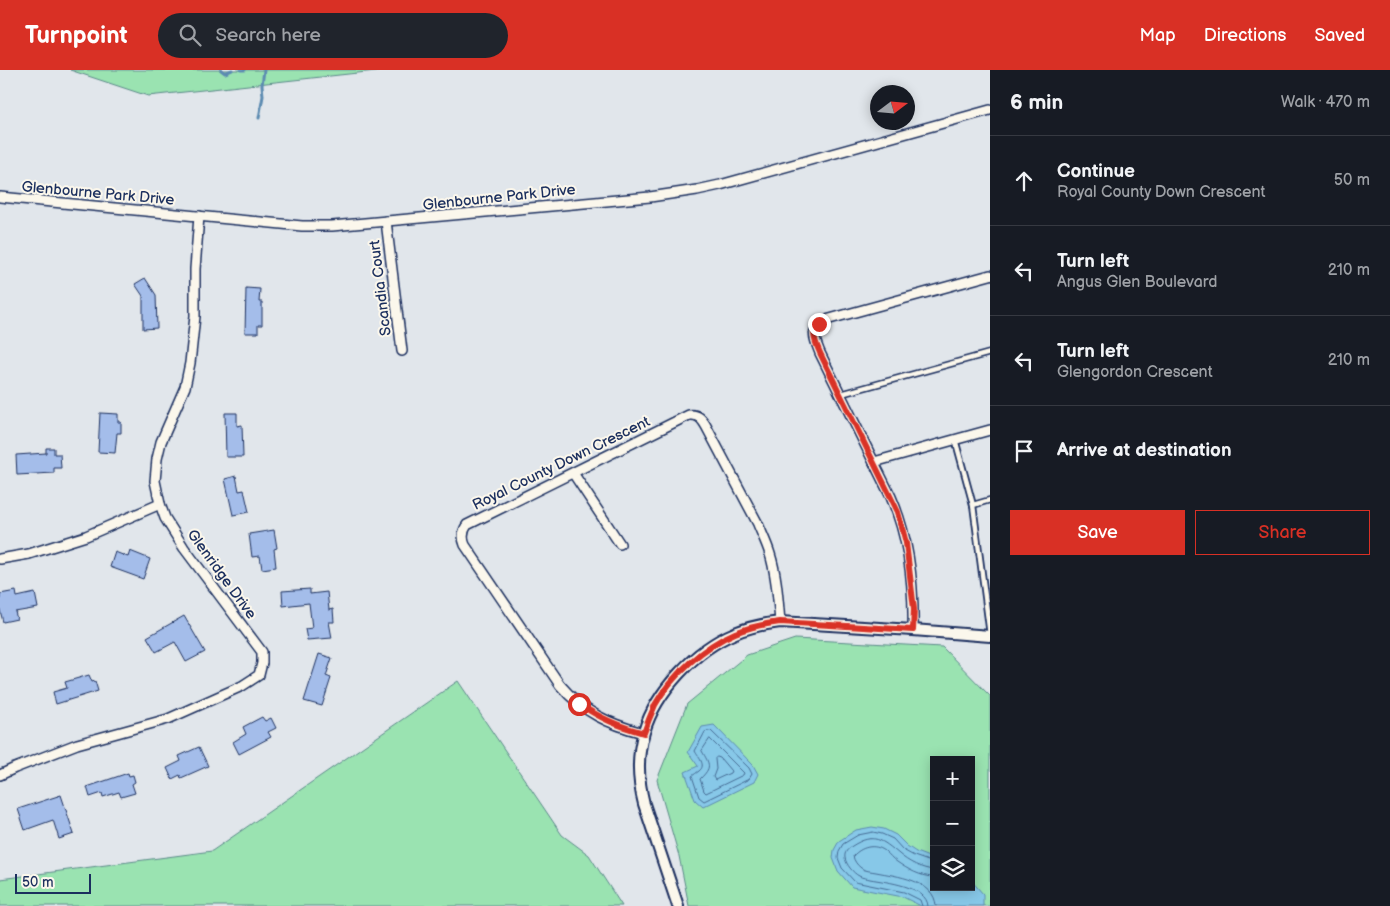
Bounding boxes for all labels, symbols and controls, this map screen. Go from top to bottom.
search box [158,13,508,58]
text: Turnpoint [25,21,128,50]
icon: search [176,21,204,49]
text: Search here [216,24,321,47]
text: Map [1140,25,1176,46]
text: Directions [1204,25,1286,46]
text: Saved [1314,25,1365,46]
north arrow [870,85,915,130]
text: 6 min [1010,90,1063,115]
text: Walk · 470 m [1281,93,1370,112]
text: Continue [1057,160,1135,183]
icon: ahead [1010,167,1038,195]
text: 50 m [1334,171,1370,190]
street label: Glenbourne Park Drive [21,177,175,210]
street label: Glenbourne Park Drive [422,180,576,215]
text: Royal County Down Crescent [1057,183,1265,202]
street label: Scandia Court [365,239,396,337]
text: Turn left [1057,250,1129,273]
icon: left [1010,257,1038,285]
text: 210 m [1328,261,1370,280]
text: Angus Glen Boulevard [1057,273,1217,292]
route end [808,313,831,336]
text: Turn left [1057,340,1129,363]
icon: left [1010,347,1038,375]
text: 210 m [1328,351,1370,370]
text: Glengordon Crescent [1057,363,1213,382]
street label: Royal County Down Crescent [469,412,654,515]
icon: arrive [1010,437,1038,465]
text: Arrive at destination [1057,439,1232,462]
button: Save [1010,510,1185,555]
button: Share [1195,510,1370,555]
street label: Glenridge Drive [183,526,261,623]
route start [568,693,591,716]
map controls [930,756,975,891]
button: + [930,756,975,801]
button: − [930,801,975,846]
button: layers [930,846,975,891]
scale bar [15,871,91,894]
text: 50 m [22,874,54,891]

